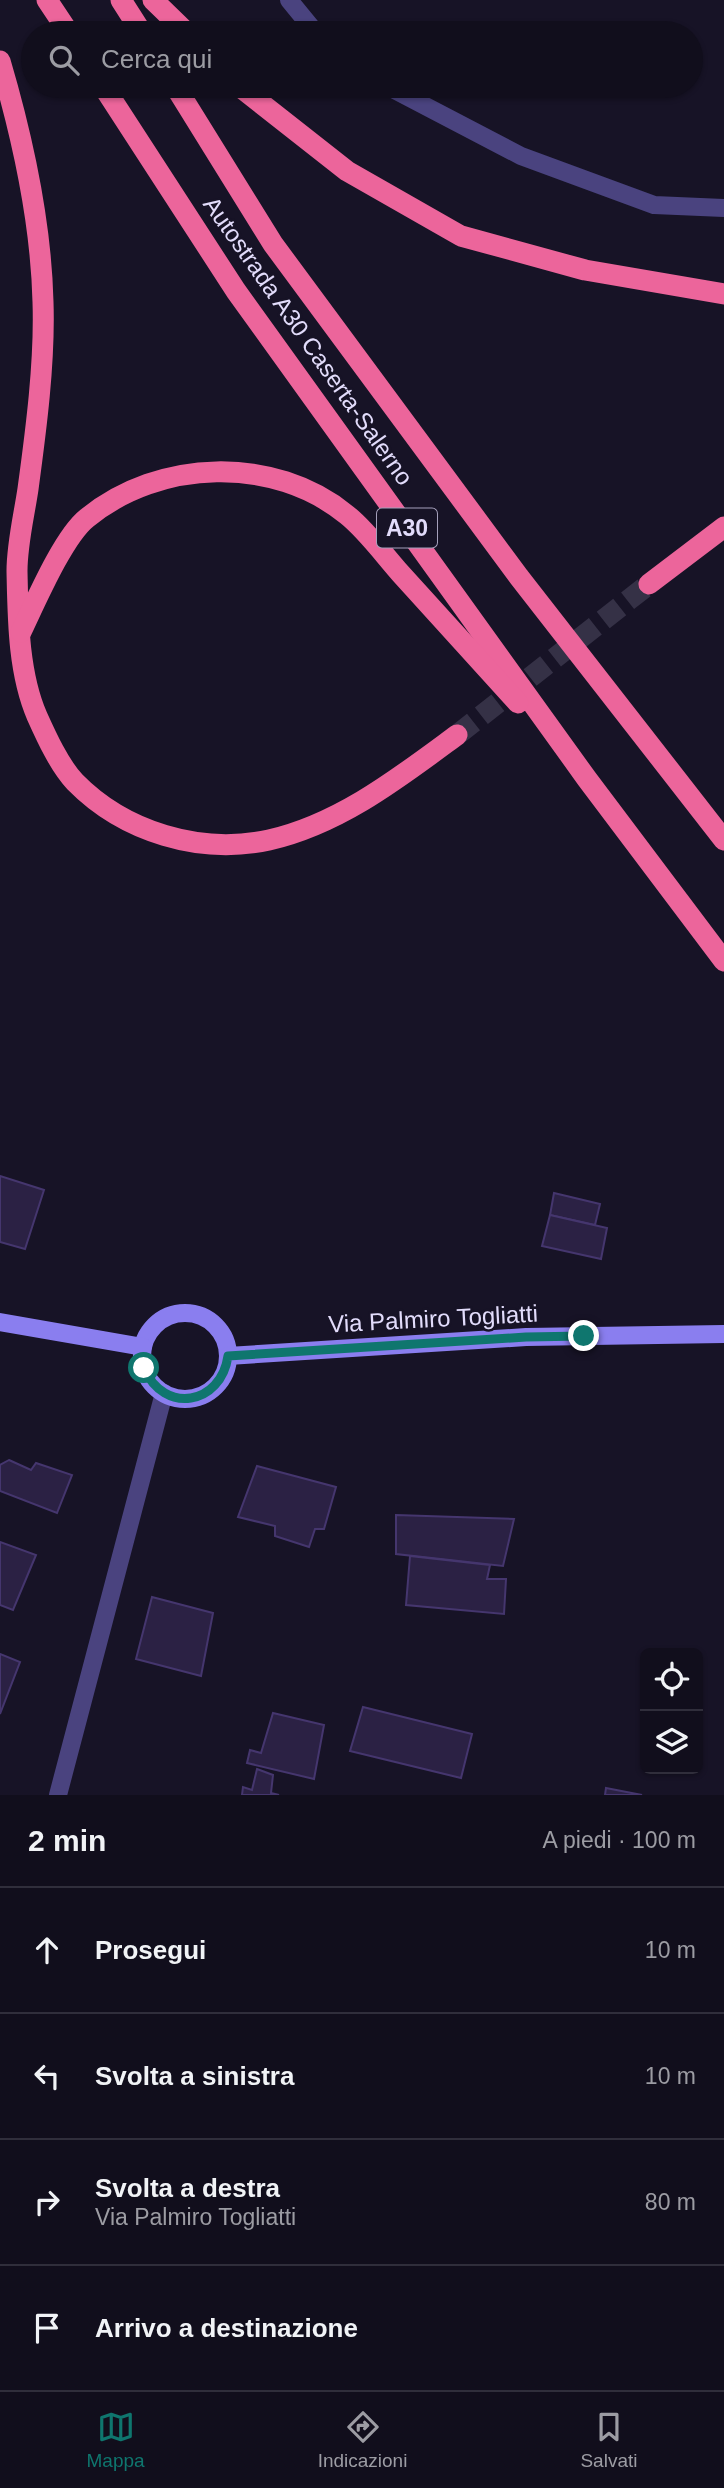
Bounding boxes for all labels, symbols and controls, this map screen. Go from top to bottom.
search box [21,21,703,98]
icon: search [45,41,83,79]
text: Cerca qui [101,44,212,74]
street label: Autostrada A30 Caserta-Salerno [198,191,419,490]
road number: A30 [377,508,437,548]
street label: Via Palmiro Togliatti [327,1300,538,1337]
route end [568,1320,599,1351]
route start [128,1352,159,1383]
map controls [640,1648,703,1774]
button: locate [640,1648,703,1711]
button: layers [640,1711,703,1774]
text: 2 min [28,1824,106,1857]
text: A piedi · 100 m [543,1827,696,1853]
icon: ahead [28,1931,66,1969]
text: Prosegui [95,1935,206,1965]
text: 10 m [645,1937,696,1963]
icon: left [28,2057,66,2095]
text: Svolta a sinistra [95,2061,294,2091]
text: 10 m [645,2063,696,2089]
text: Svolta a destra [95,2173,280,2203]
icon: right [28,2183,66,2221]
text: 80 m [645,2189,696,2215]
text: Via Palmiro Togliatti [95,2204,296,2230]
icon: arrive [28,2309,66,2347]
text: Arrivo a destinazione [95,2313,358,2343]
tab: Mappa [87,2408,145,2472]
tab: Indicazioni [318,2408,407,2472]
tab: Salvati [580,2408,637,2472]

